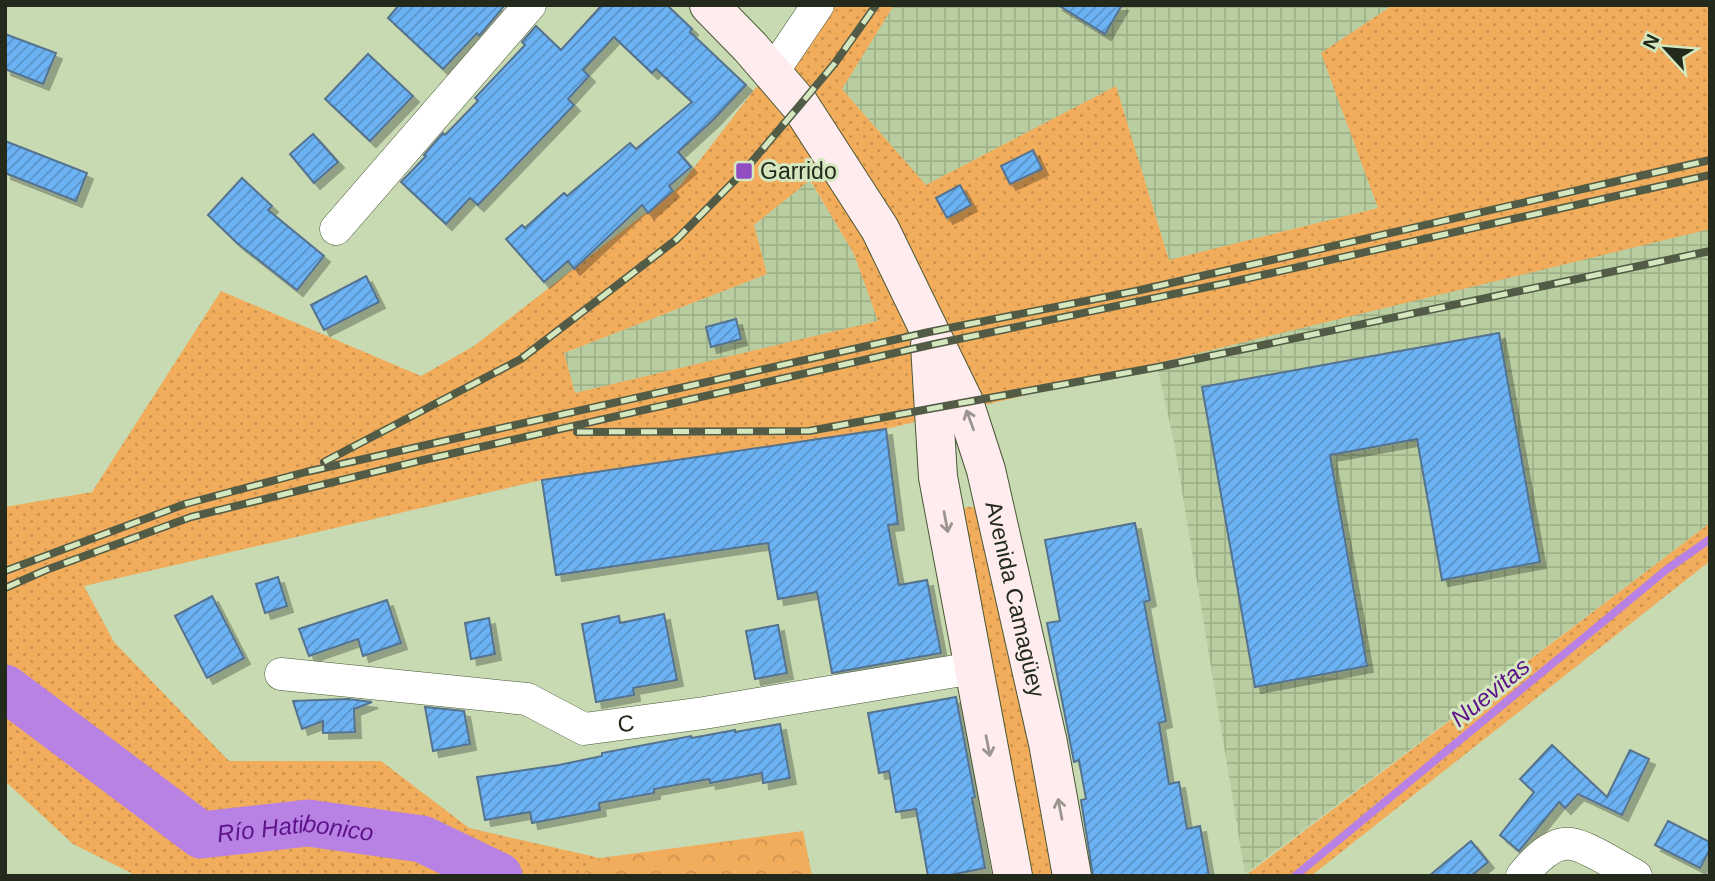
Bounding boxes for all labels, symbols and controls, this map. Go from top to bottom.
north arrow [1631,14,1701,84]
text: N [1639,31,1664,53]
place label: Garrido [760,158,837,184]
marker: Garrido [734,161,754,181]
one-way arrow [963,410,976,432]
street label: Avenida Camagüey [980,498,1050,700]
one-way arrow [940,510,953,533]
water label: Nuevitas [1445,652,1535,732]
street label: C [616,709,636,737]
one-way arrow [982,734,996,757]
one-way arrow [1053,798,1066,821]
water label: Río Hatibonico [216,809,375,847]

